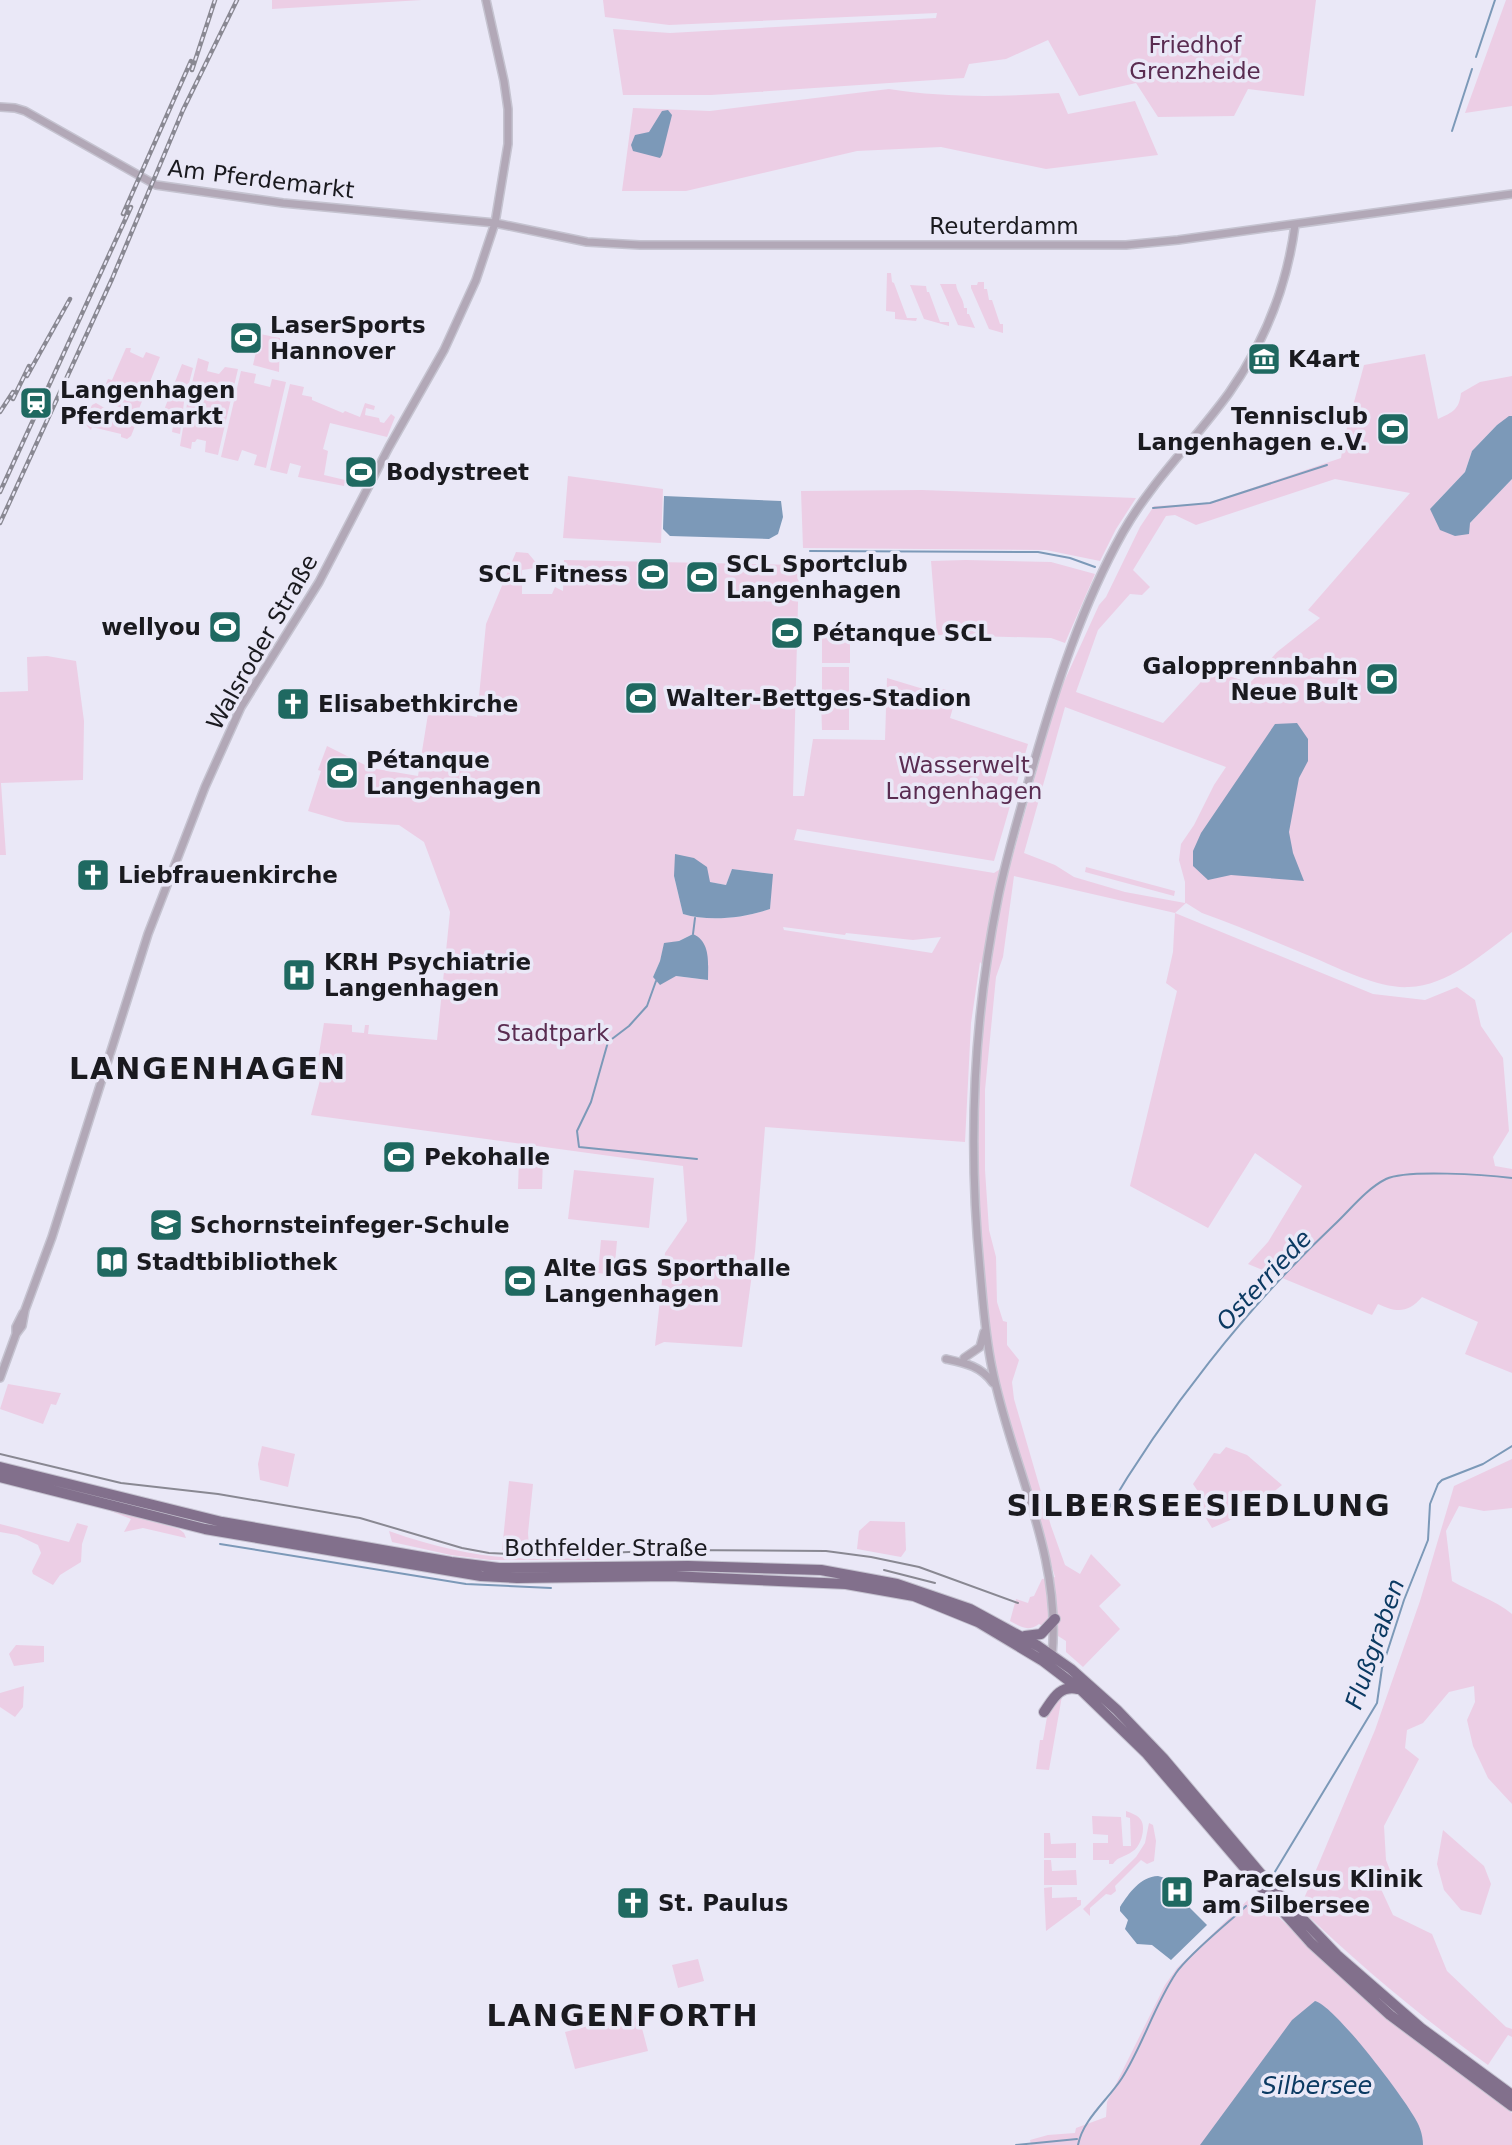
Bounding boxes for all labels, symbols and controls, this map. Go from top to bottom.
park label: Friedhof Grenzheide [1129,32,1261,84]
street label: Am Pferdemarkt [166,155,356,203]
street label: Reuterdamm [929,213,1079,239]
place label: LaserSports Hannover [270,312,426,364]
sports icon: LaserSports Hannover [227,319,265,357]
museum icon: K4art [1245,340,1283,378]
place label: K4art [1288,346,1360,372]
place label: Langenhagen Pferdemarkt [60,377,235,429]
station icon: Langenhagen Pferdemarkt [17,384,55,422]
place label: Tennisclub Langenhagen e.V. [1137,403,1368,455]
sports icon: Tennisclub Langenhagen e.V. [1374,410,1412,448]
sports icon: Bodystreet [342,453,380,491]
place label: Bodystreet [386,459,529,485]
street label: Walsroder Straße [201,550,323,734]
place label: SCL Sportclub Langenhagen [726,551,908,603]
sports icon: SCL Fitness [634,555,672,593]
sports icon: SCL Sportclub Langenhagen [683,558,721,596]
place label: SCL Fitness [478,561,628,587]
sports icon: wellyou [206,608,244,646]
place label: wellyou [101,614,201,640]
sports icon: Pétanque SCL [768,614,806,652]
place label: Pétanque SCL [812,620,992,646]
place label: Galopprennbahn Neue Bult [1143,653,1358,705]
sports icon: Galopprennbahn Neue Bult [1363,660,1401,698]
sports icon: Walter-Bettges-Stadion [622,679,660,717]
church icon: Elisabethkirche [274,685,312,723]
place label: Walter-Bettges-Stadion [666,685,971,711]
place label: Elisabethkirche [318,691,518,717]
place label: Pétanque Langenhagen [366,747,541,799]
park label: Wasserwelt Langenhagen [886,752,1042,804]
sports icon: Pétanque Langenhagen [323,754,361,792]
church icon: Liebfrauenkirche [74,856,112,894]
place label: Liebfrauenkirche [118,862,338,888]
place label: KRH Psychiatrie Langenhagen [324,949,531,1001]
hospital icon: KRH Psychiatrie Langenhagen [280,956,318,994]
park label: Stadtpark [497,1020,610,1046]
district label: LANGENHAGEN [69,1051,347,1086]
sports icon: Pekohalle [380,1138,418,1176]
place label: Pekohalle [424,1144,550,1170]
school or university icon: Schornsteinfeger-Schule [147,1206,185,1244]
place label: Schornsteinfeger-Schule [190,1212,510,1238]
water label: Osterriede [1211,1224,1317,1336]
library icon: Stadtbibliothek [93,1243,131,1281]
place label: Stadtbibliothek [136,1249,338,1275]
place label: Alte IGS Sporthalle Langenhagen [544,1255,791,1307]
sports icon: Alte IGS Sporthalle Langenhagen [501,1262,539,1300]
district label: SILBERSEESIEDLUNG [1006,1488,1392,1523]
street label: Bothfelder Straße [504,1535,708,1561]
water label: Flußgraben [1340,1575,1410,1713]
place label: Paracelsus Klinik am Silbersee [1202,1866,1423,1918]
hospital icon: Paracelsus Klinik am Silbersee [1158,1873,1196,1911]
church icon: St. Paulus [614,1884,652,1922]
place label: St. Paulus [658,1890,788,1916]
district label: LANGENFORTH [487,1998,760,2033]
water label: Silbersee [1262,2072,1372,2100]

